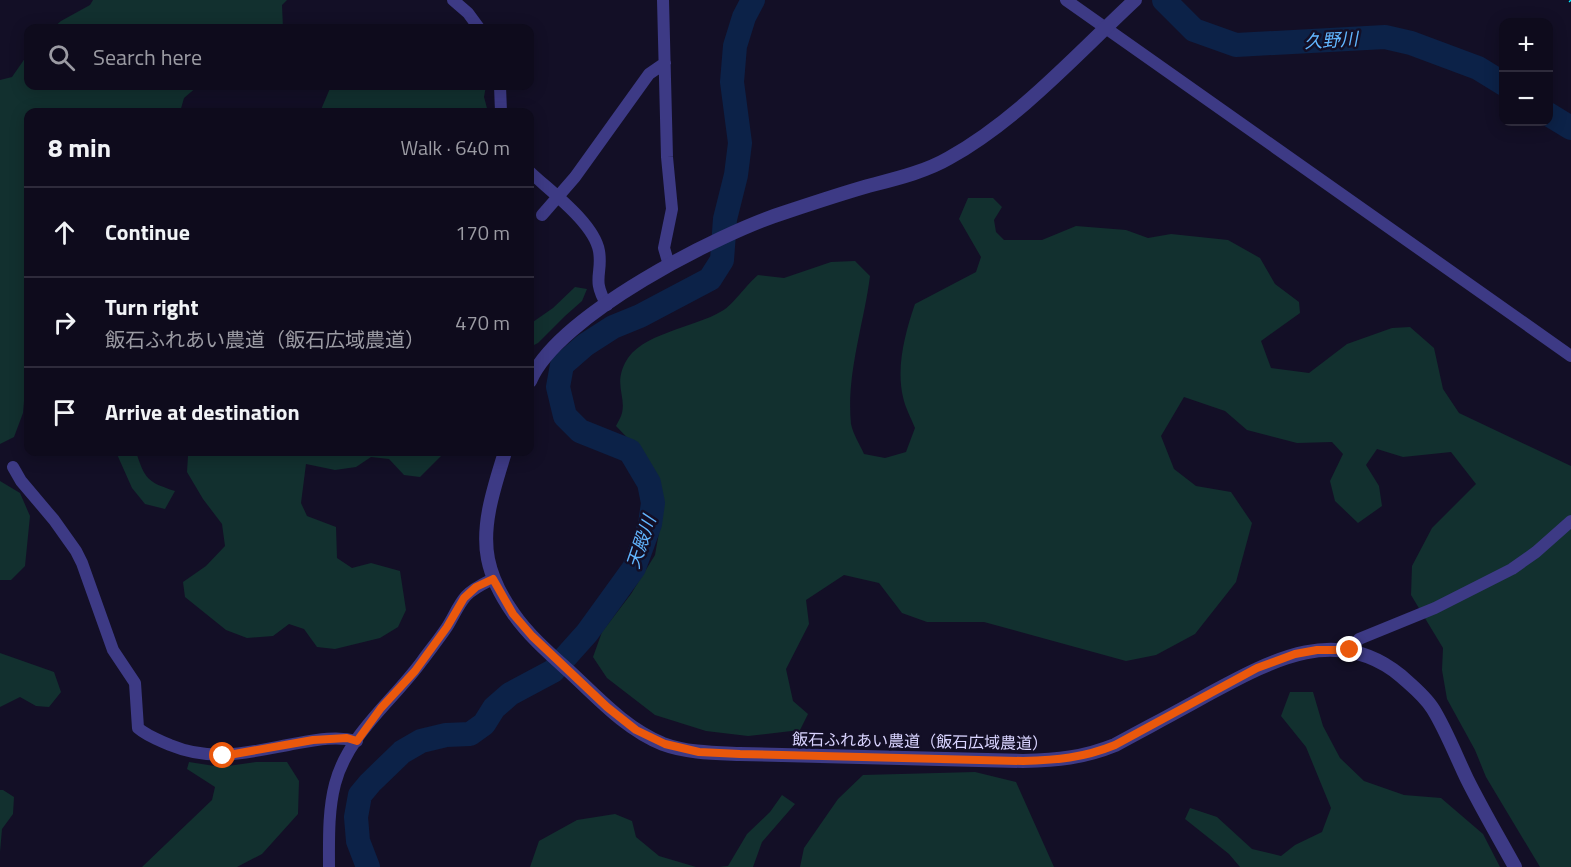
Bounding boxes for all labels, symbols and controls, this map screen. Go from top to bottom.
map controls [1499,18,1553,126]
button: + [1499,18,1553,72]
search box [24,24,534,90]
water label: 久野川 [1303,25,1361,55]
text: Search here [93,40,202,74]
icon: search [45,41,78,74]
button: − [1499,72,1553,126]
text: 8 min [48,128,111,167]
text: Walk · 640 m [401,132,510,163]
text: Continue [105,215,190,249]
icon: ahead [48,216,81,249]
text: 170 m [455,217,510,248]
text: Turn right [105,290,199,324]
icon: right [48,306,81,339]
text: 470 m [455,307,510,338]
text: 飯石ふれあい農道（飯石広域農道） [105,324,425,355]
text: Arrive at destination [105,395,300,429]
icon: arrive [48,396,81,429]
water label: 天殿川 [619,510,663,572]
route end [1336,636,1362,662]
street label: 飯石ふれあい農道（飯石広域農道） [792,727,1048,755]
route start [209,742,235,768]

